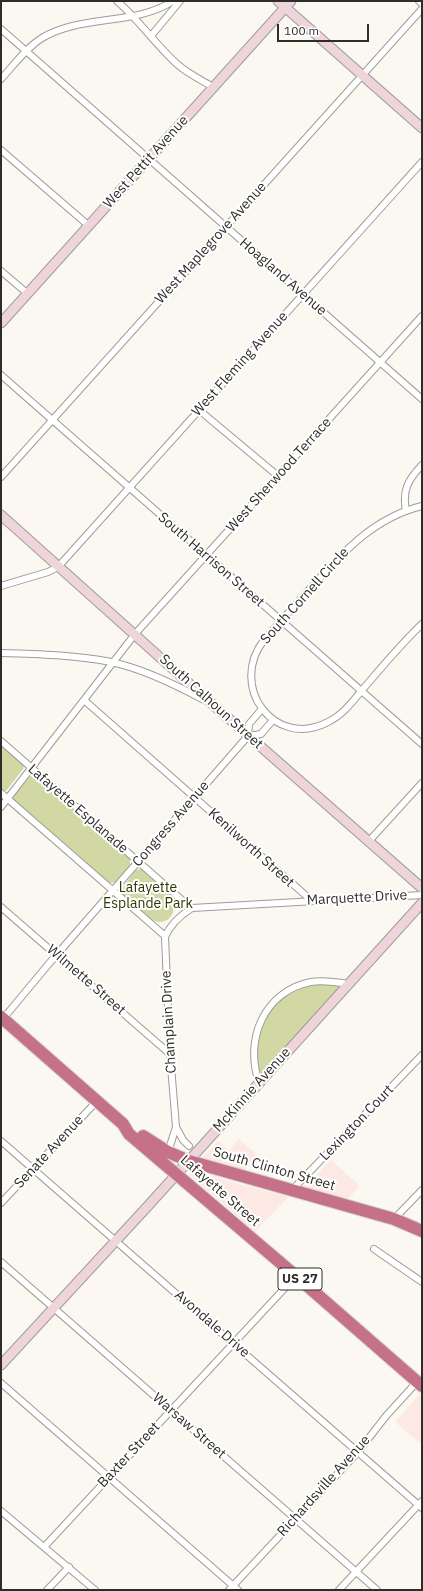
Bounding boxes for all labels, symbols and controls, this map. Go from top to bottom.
scale bar [279,16,371,42]
text: 100 m [284,23,319,38]
street label: West Pettit Avenue [100,112,192,212]
street label: West Maplegrove Avenue [152,179,270,307]
street label: Hoagland Avenue [236,235,330,319]
street label: West Fleming Avenue [188,308,292,420]
street label: West Sherwood Terrace [223,414,335,536]
street label: South Harrison Street [154,509,268,611]
street label: South Cornell Circle [257,544,353,648]
street label: South Calhoun Street [156,651,266,753]
street label: Lafayette Esplanade [24,761,132,857]
street label: Congress Avenue [129,778,213,870]
street label: Kenilworth Street [205,805,297,891]
park label: Lafayette Esplande Park [103,880,193,912]
street label: Marquette Drive [306,887,408,909]
street label: Wilmette Street [43,941,129,1019]
street label: Champlain Drive [158,970,180,1074]
street label: McKinnie Avenue [210,1044,294,1136]
street label: Lexington Court [317,1082,397,1164]
street label: Senate Avenue [11,1112,87,1192]
street label: South Clinton Street [211,1144,337,1194]
street label: Lafayette Street [177,1152,263,1230]
road number: US 27 [278,1268,322,1290]
street label: Avondale Drive [171,1287,253,1361]
street label: Warsaw Street [149,1390,229,1462]
street label: Baxter Street [95,1419,163,1491]
street label: Richardsville Avenue [274,1432,374,1540]

